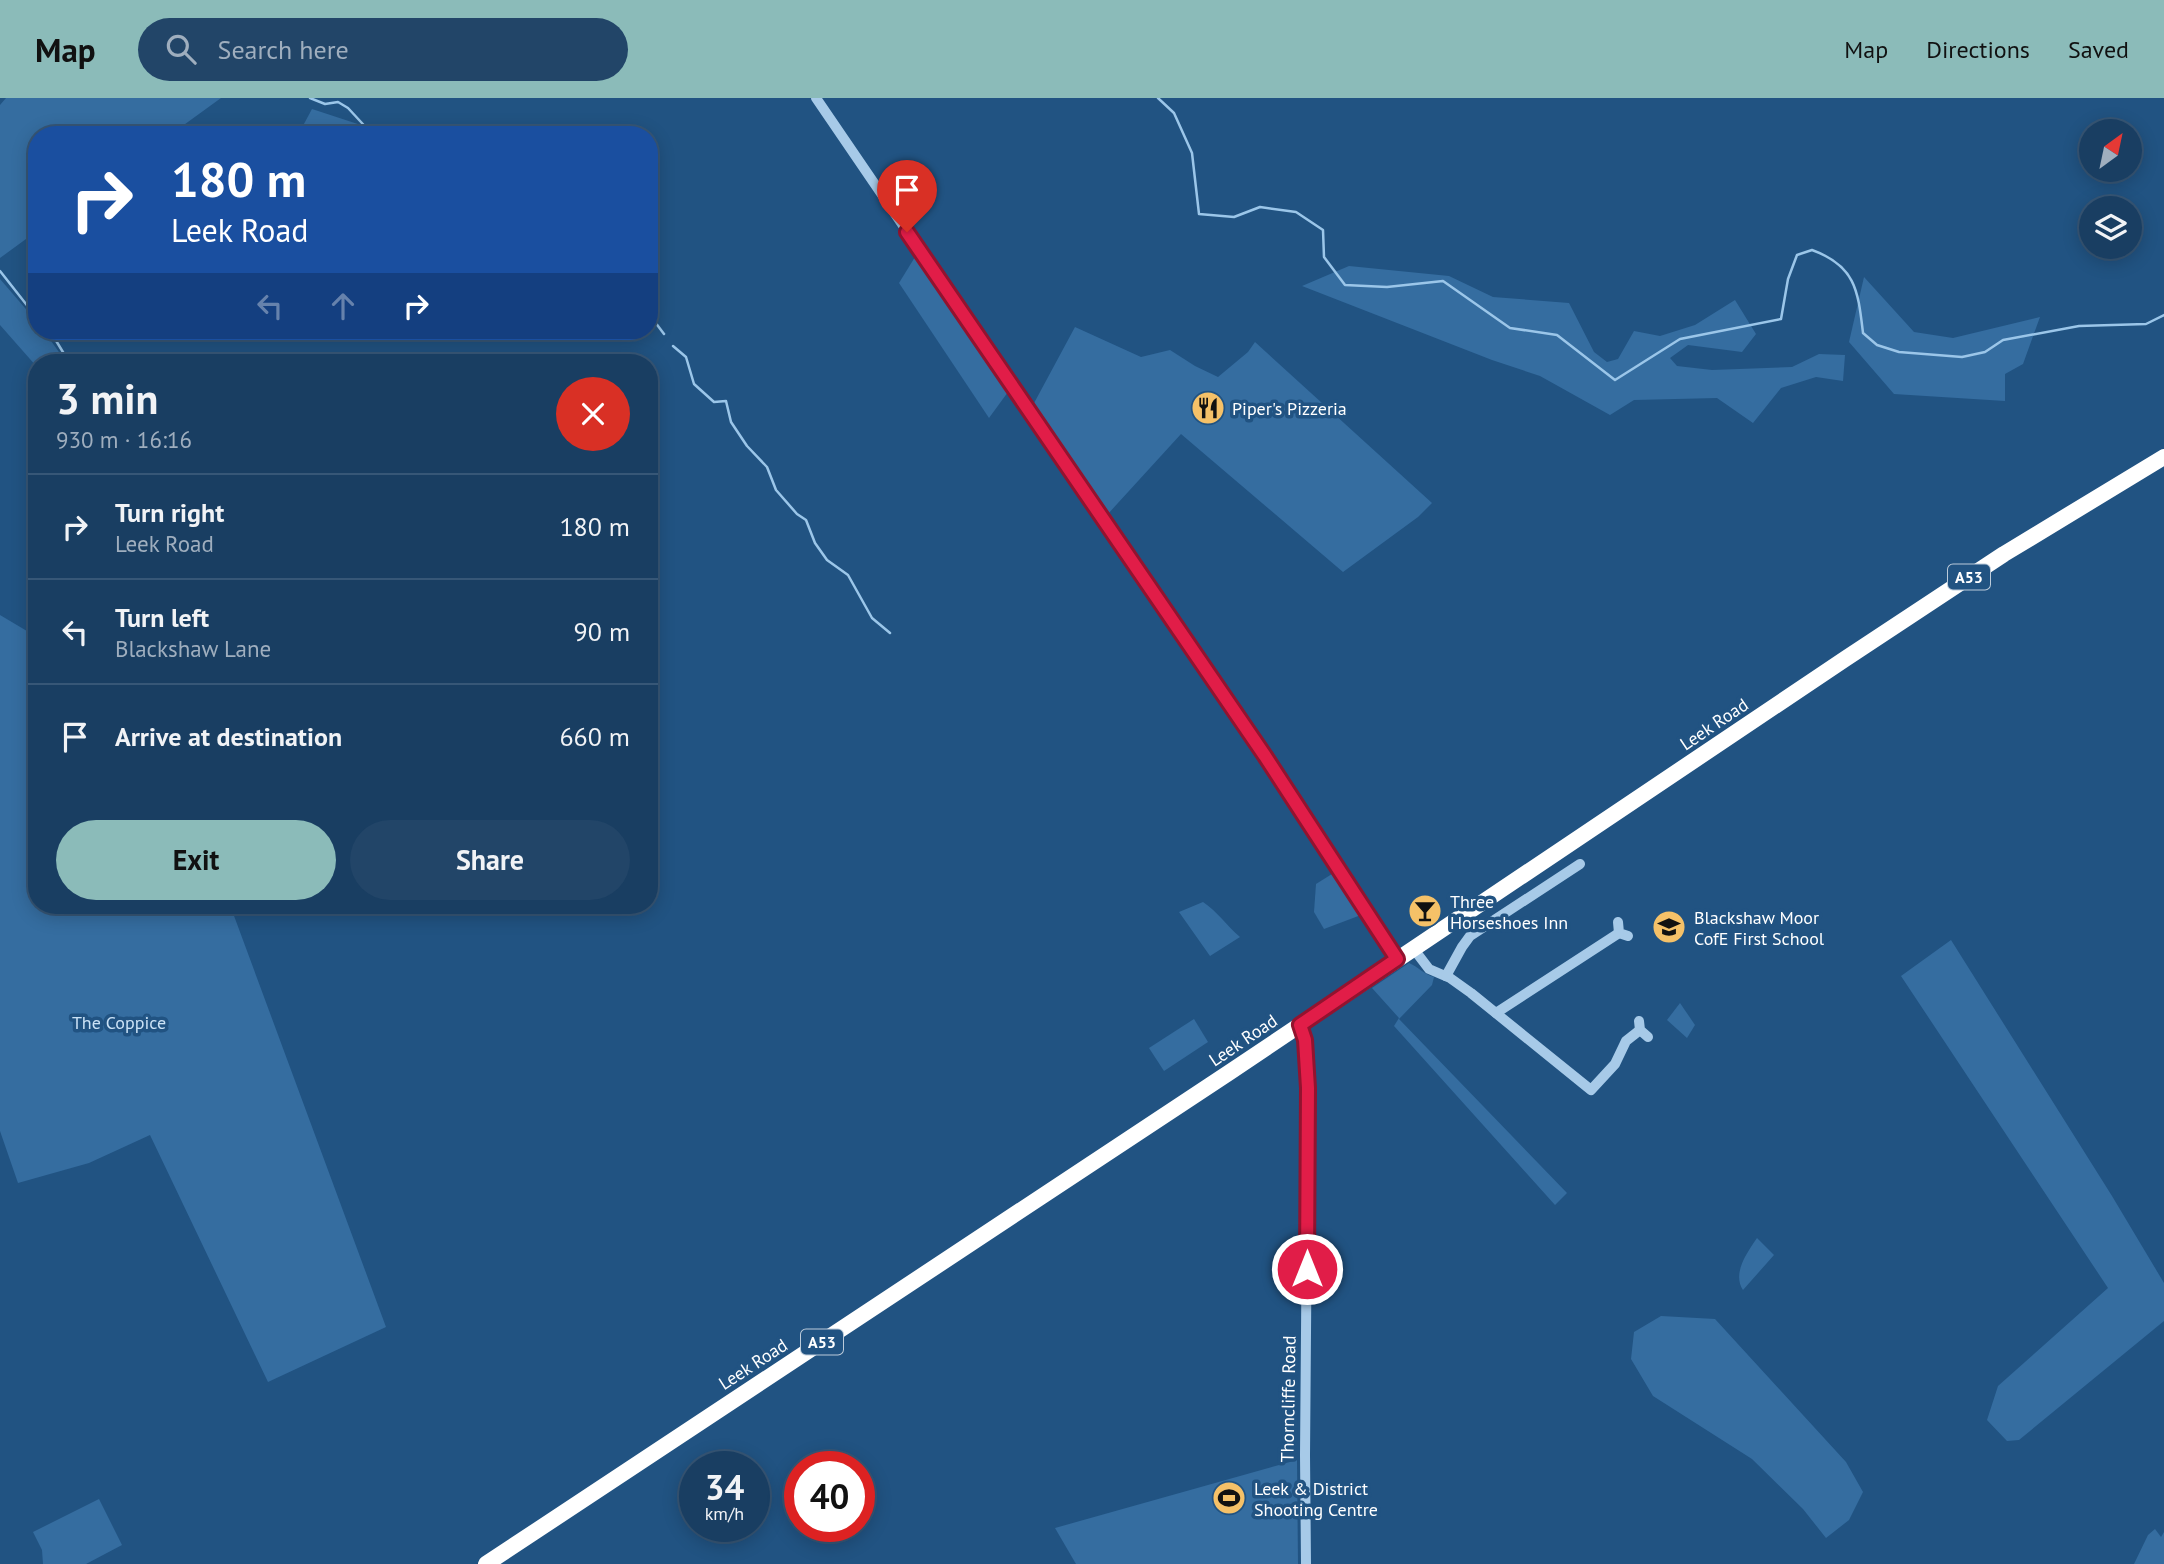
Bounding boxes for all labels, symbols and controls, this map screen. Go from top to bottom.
search box [138,18,628,81]
text: Map [35,28,96,71]
icon: search [162,30,200,68]
text: Search here [218,33,349,66]
text: Map [1844,34,1888,65]
text: Directions [1926,34,2030,65]
text: Saved [2068,34,2129,65]
north arrow [2079,119,2142,182]
map controls [2079,119,2142,259]
text: 180 m [171,147,306,211]
icon: right [56,154,147,245]
pin [877,160,937,232]
icon: arrive [888,171,926,209]
button: layers [2079,196,2142,259]
text: Leek Road [171,209,308,251]
icon: left [251,287,289,325]
icon: ahead [324,287,362,325]
icon: right [397,287,435,325]
text: 3 min [56,371,158,426]
button: close [556,377,630,451]
restaurant icon: Piper's Pizzeria [1189,389,1227,427]
place label: Piper's Pizzeria [1232,397,1347,420]
text: 930 m · 16:16 [56,425,192,454]
text: Turn right [115,496,224,529]
icon: right [56,508,94,546]
text: 180 m [559,510,630,543]
text: Leek Road [115,529,214,558]
road number: A53 [1948,564,1990,590]
text: Turn left [115,601,209,634]
icon: left [56,613,94,651]
text: 90 m [574,615,630,648]
text: Blackshaw Lane [115,634,271,663]
street label: Leek Road [1676,693,1752,755]
icon: arrive [56,718,94,756]
text: Arrive at destination [115,720,342,753]
text: 660 m [559,720,630,753]
button: Exit [56,820,336,900]
button: Share [350,820,630,900]
place label: Three Horseshoes Inn [1450,890,1568,934]
bar icon: Three Horseshoes Inn [1406,892,1444,930]
place label: Blackshaw Moor CofE First School [1694,906,1825,950]
school or university icon: Blackshaw Moor CofE First School [1650,908,1688,946]
street label: Leek Road [1205,1009,1281,1071]
park label: The Coppice [72,1011,166,1034]
position arrow [1270,1232,1344,1306]
road number: A53 [801,1330,843,1354]
street label: Leek Road [714,1333,792,1395]
street label: Thorncliffe Road [1275,1335,1301,1463]
speed limit sign: 40 [784,1451,875,1542]
text: 34 [705,1464,744,1510]
place label: Leek & District Shooting Centre [1254,1477,1378,1521]
sports icon: Leek & District Shooting Centre [1210,1479,1248,1517]
text: km/h [705,1502,744,1525]

